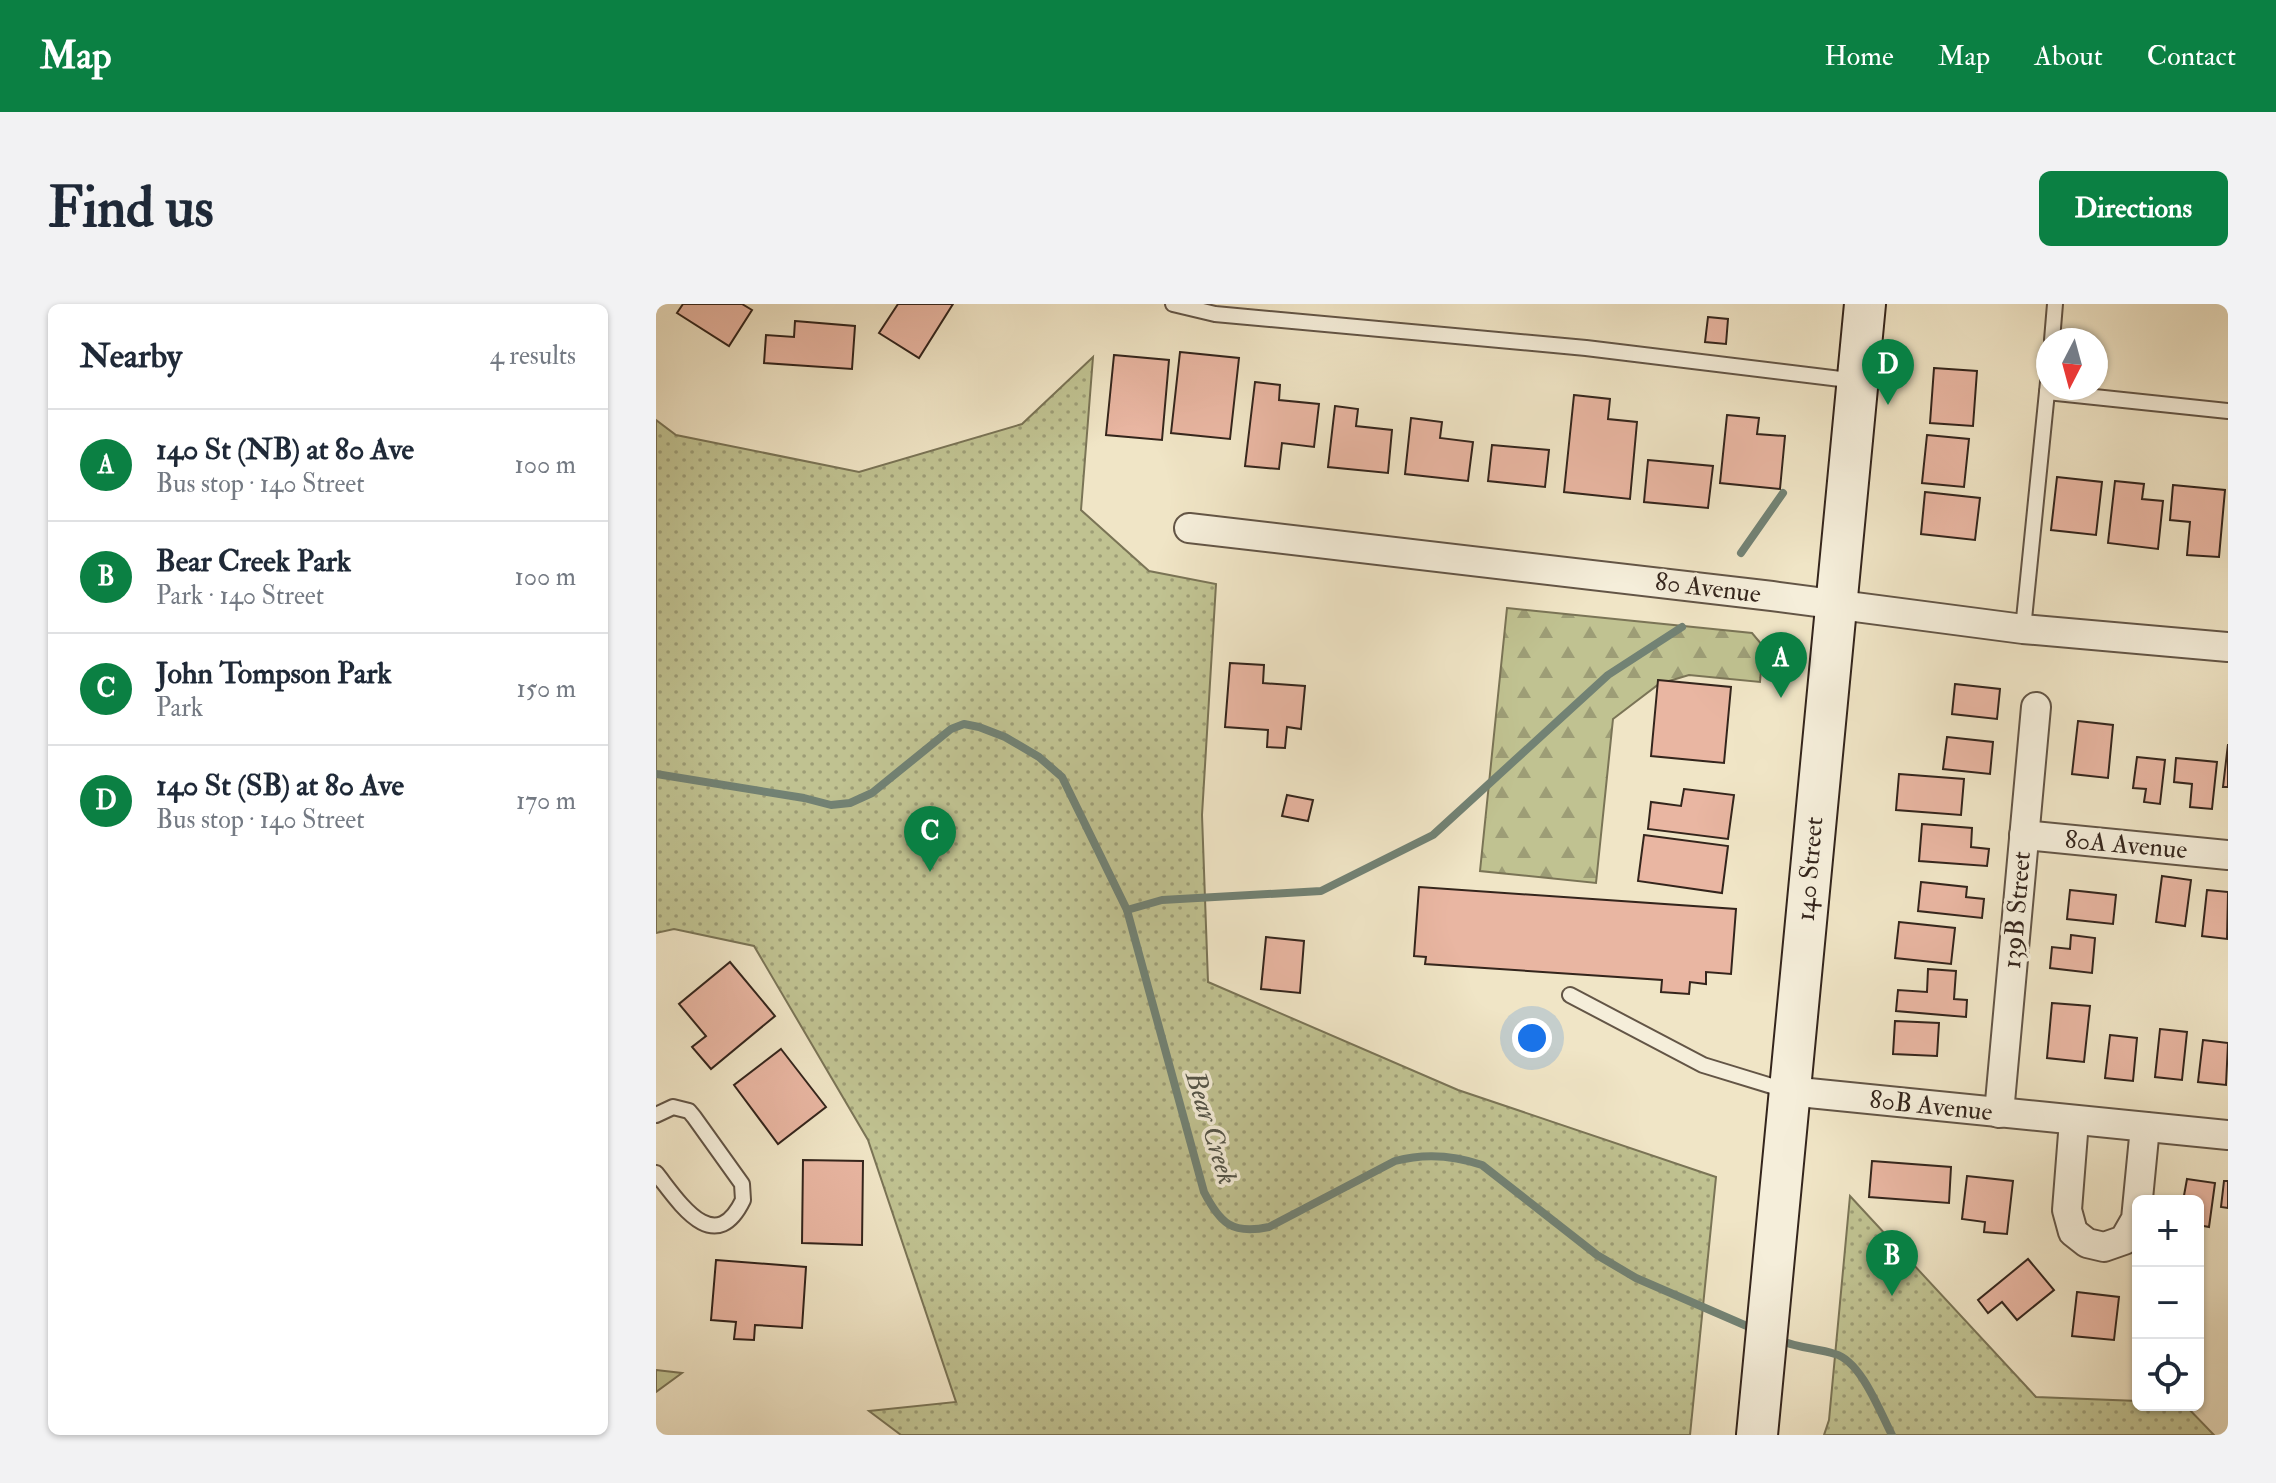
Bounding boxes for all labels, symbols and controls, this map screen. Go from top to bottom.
text: Map [40,32,111,80]
text: Home [1824,39,1894,74]
text: Map [1938,39,1990,74]
text: About [2034,39,2103,74]
text: Contact [2147,39,2236,74]
button: Directions [2039,171,2228,246]
text: Find us [48,173,214,244]
north arrow [2036,328,2108,400]
text: Nearby [80,335,182,378]
pin: D [1862,339,1914,405]
text: 4 results [490,340,576,372]
text: 140 St (NB) at 80 Ave [156,431,414,468]
text: A [98,449,114,481]
text: 100 m [515,449,576,481]
text: Bus stop · 140 Street [156,468,365,500]
text: Bear Creek Park [156,543,351,580]
text: B [97,561,115,593]
text: 100 m [515,561,576,593]
street label: 80 Avenue [1653,566,1763,610]
text: Park · 140 Street [156,580,324,612]
pin: A [1755,632,1807,698]
text: John Tompson Park [156,655,392,692]
text: C [96,673,116,705]
text: 150 m [517,673,576,705]
text: Park [156,692,203,724]
text: 140 St (SB) at 80 Ave [156,767,404,804]
text: D [95,785,117,817]
text: 170 m [516,785,576,817]
text: Bus stop · 140 Street [156,804,365,836]
pin: C [904,806,956,872]
street label: 140 Street [1789,815,1831,923]
street label: 80A Avenue [2063,824,2189,866]
street label: 139B Street [1996,850,2038,970]
your location [1512,1018,1552,1058]
water label: Bear Creek [1177,1065,1245,1189]
street label: 80B Avenue [1868,1084,1994,1128]
map controls [2132,1195,2204,1411]
button: + [2132,1195,2204,1267]
pin: B [1866,1230,1918,1296]
button: − [2132,1267,2204,1339]
button: locate [2132,1339,2204,1411]

